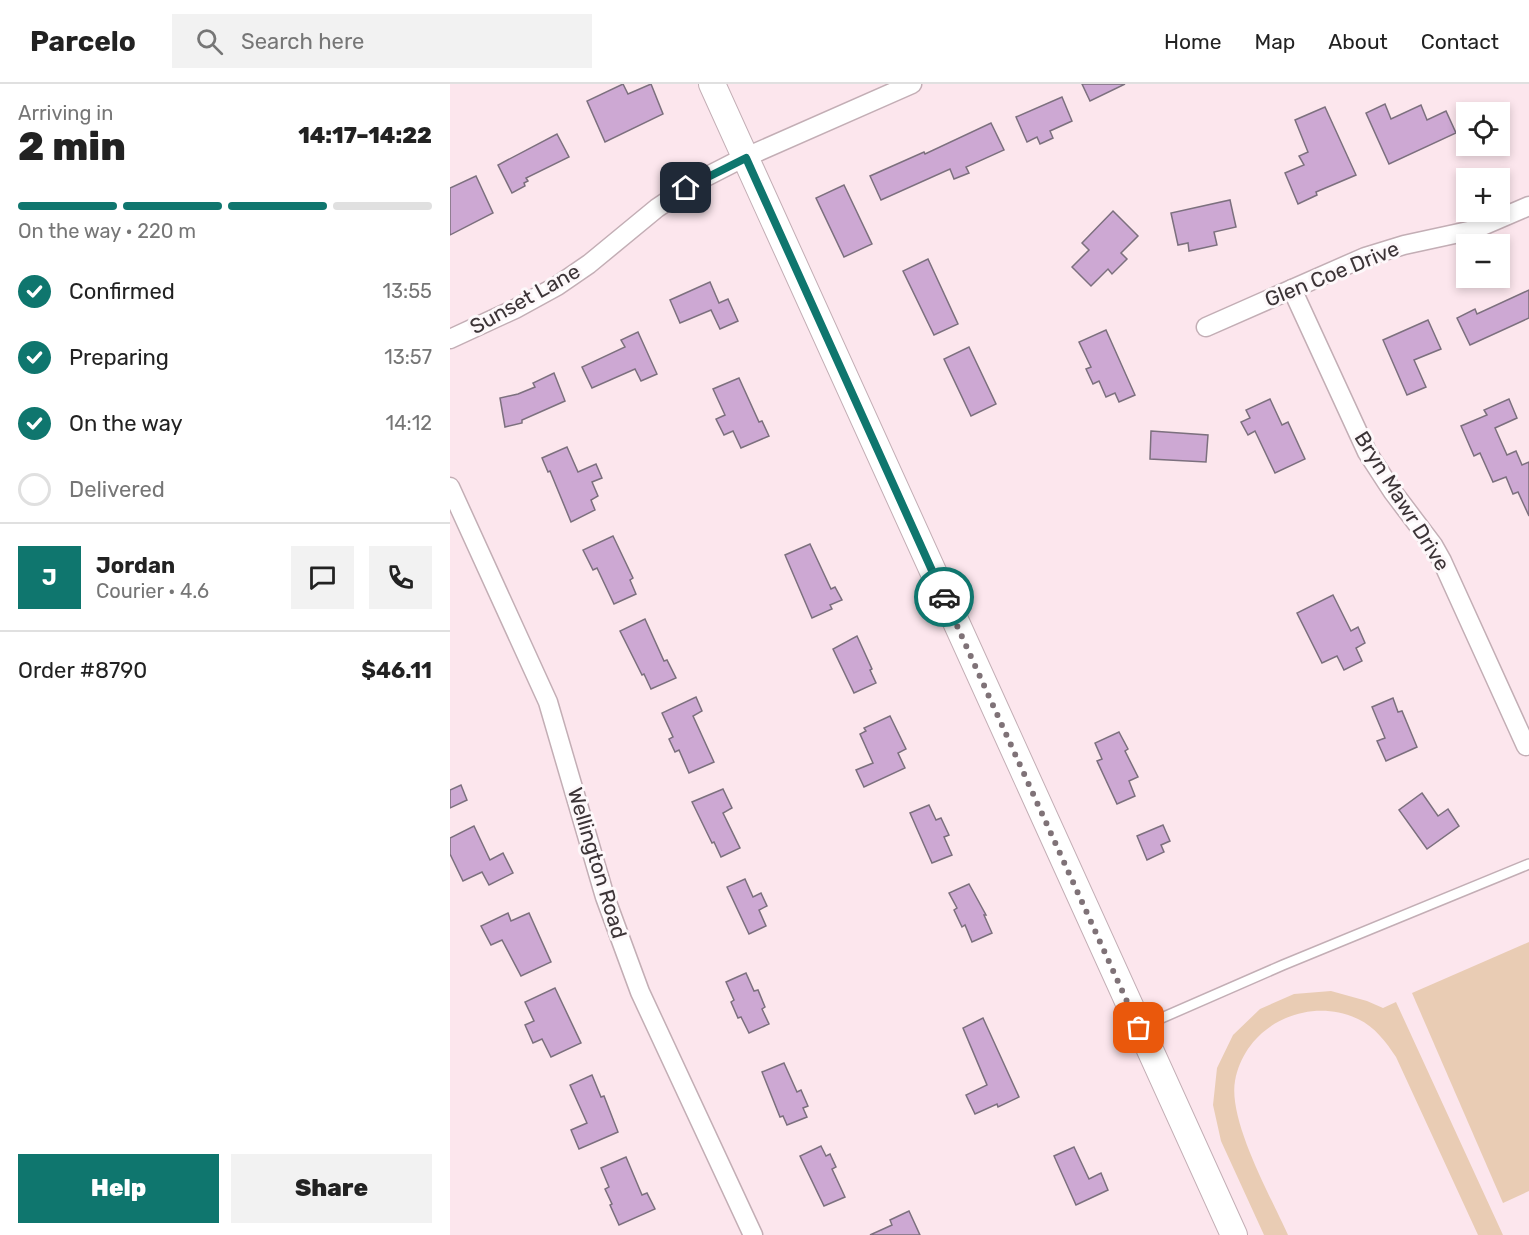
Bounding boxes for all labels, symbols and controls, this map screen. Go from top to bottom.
search box [172,14,592,68]
text: Parcelo [30,25,136,58]
icon: search [193,25,226,58]
text: Search here [241,28,364,55]
text: Home [1164,29,1221,54]
text: Map [1254,29,1295,54]
text: About [1328,29,1388,54]
text: Contact [1421,29,1499,54]
text: Arriving in [18,101,113,125]
map controls [1456,102,1510,288]
button: locate [1456,102,1510,156]
text: 14:17–14:22 [298,122,432,149]
text: 2 min [18,124,126,170]
pin [660,162,711,213]
button: + [1456,168,1510,222]
icon: home [669,171,702,204]
text: On the way · 220 m [18,219,196,243]
button: − [1456,234,1510,288]
street label: Glen Coe Drive [1261,235,1403,312]
street label: Sunset Lane [465,258,584,339]
icon: check [18,275,51,308]
text: Confirmed [69,278,175,305]
text: 13:55 [383,279,432,303]
icon: check [18,341,51,374]
text: Preparing [69,344,169,371]
text: 13:57 [384,345,432,369]
icon: check [18,407,51,440]
text: On the way [69,410,183,437]
text: 14:12 [386,411,432,435]
street label: Bryn Mawr Drive [1350,426,1455,575]
text: Delivered [69,476,165,503]
button: chat [291,546,354,609]
button: phone [369,546,432,609]
text: Jordan [96,552,175,579]
text: J [42,564,57,591]
courier [914,567,974,627]
text: Courier · 4.6 [96,579,209,603]
icon: car [928,581,961,614]
text: Order #8790 [18,657,147,684]
text: $46.11 [361,657,432,684]
street label: Wellington Road [563,784,632,941]
pin [1113,1002,1164,1053]
icon: bag [1122,1011,1155,1044]
button: Help [18,1154,219,1223]
button: Share [231,1154,432,1223]

